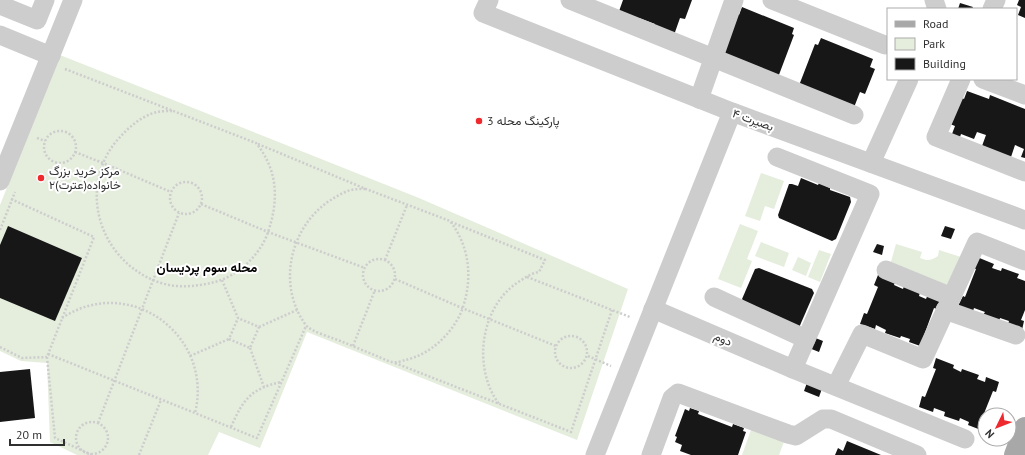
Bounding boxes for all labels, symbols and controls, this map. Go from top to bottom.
legend [887,8,1017,80]
text: Road [923,16,948,31]
text: Park [923,36,945,51]
text: Building [923,56,966,71]
street label: بصیرت ۴ [730,105,776,135]
place label: پارکینگ محله 3 [487,113,560,129]
marker: پارکینگ محله 3 [474,116,484,126]
place label: مرکز خرید بزرگ خانواده(عترت)۲ [49,163,121,193]
marker: مرکز خرید بزرگ خانواده(عترت)۲ [36,173,46,183]
district label: محله سوم پردیسان [157,259,257,277]
street label: دوم [711,328,735,350]
north arrow [977,407,1017,447]
scale bar [10,421,64,447]
text: N [982,426,997,441]
text: 20 m [16,427,42,442]

